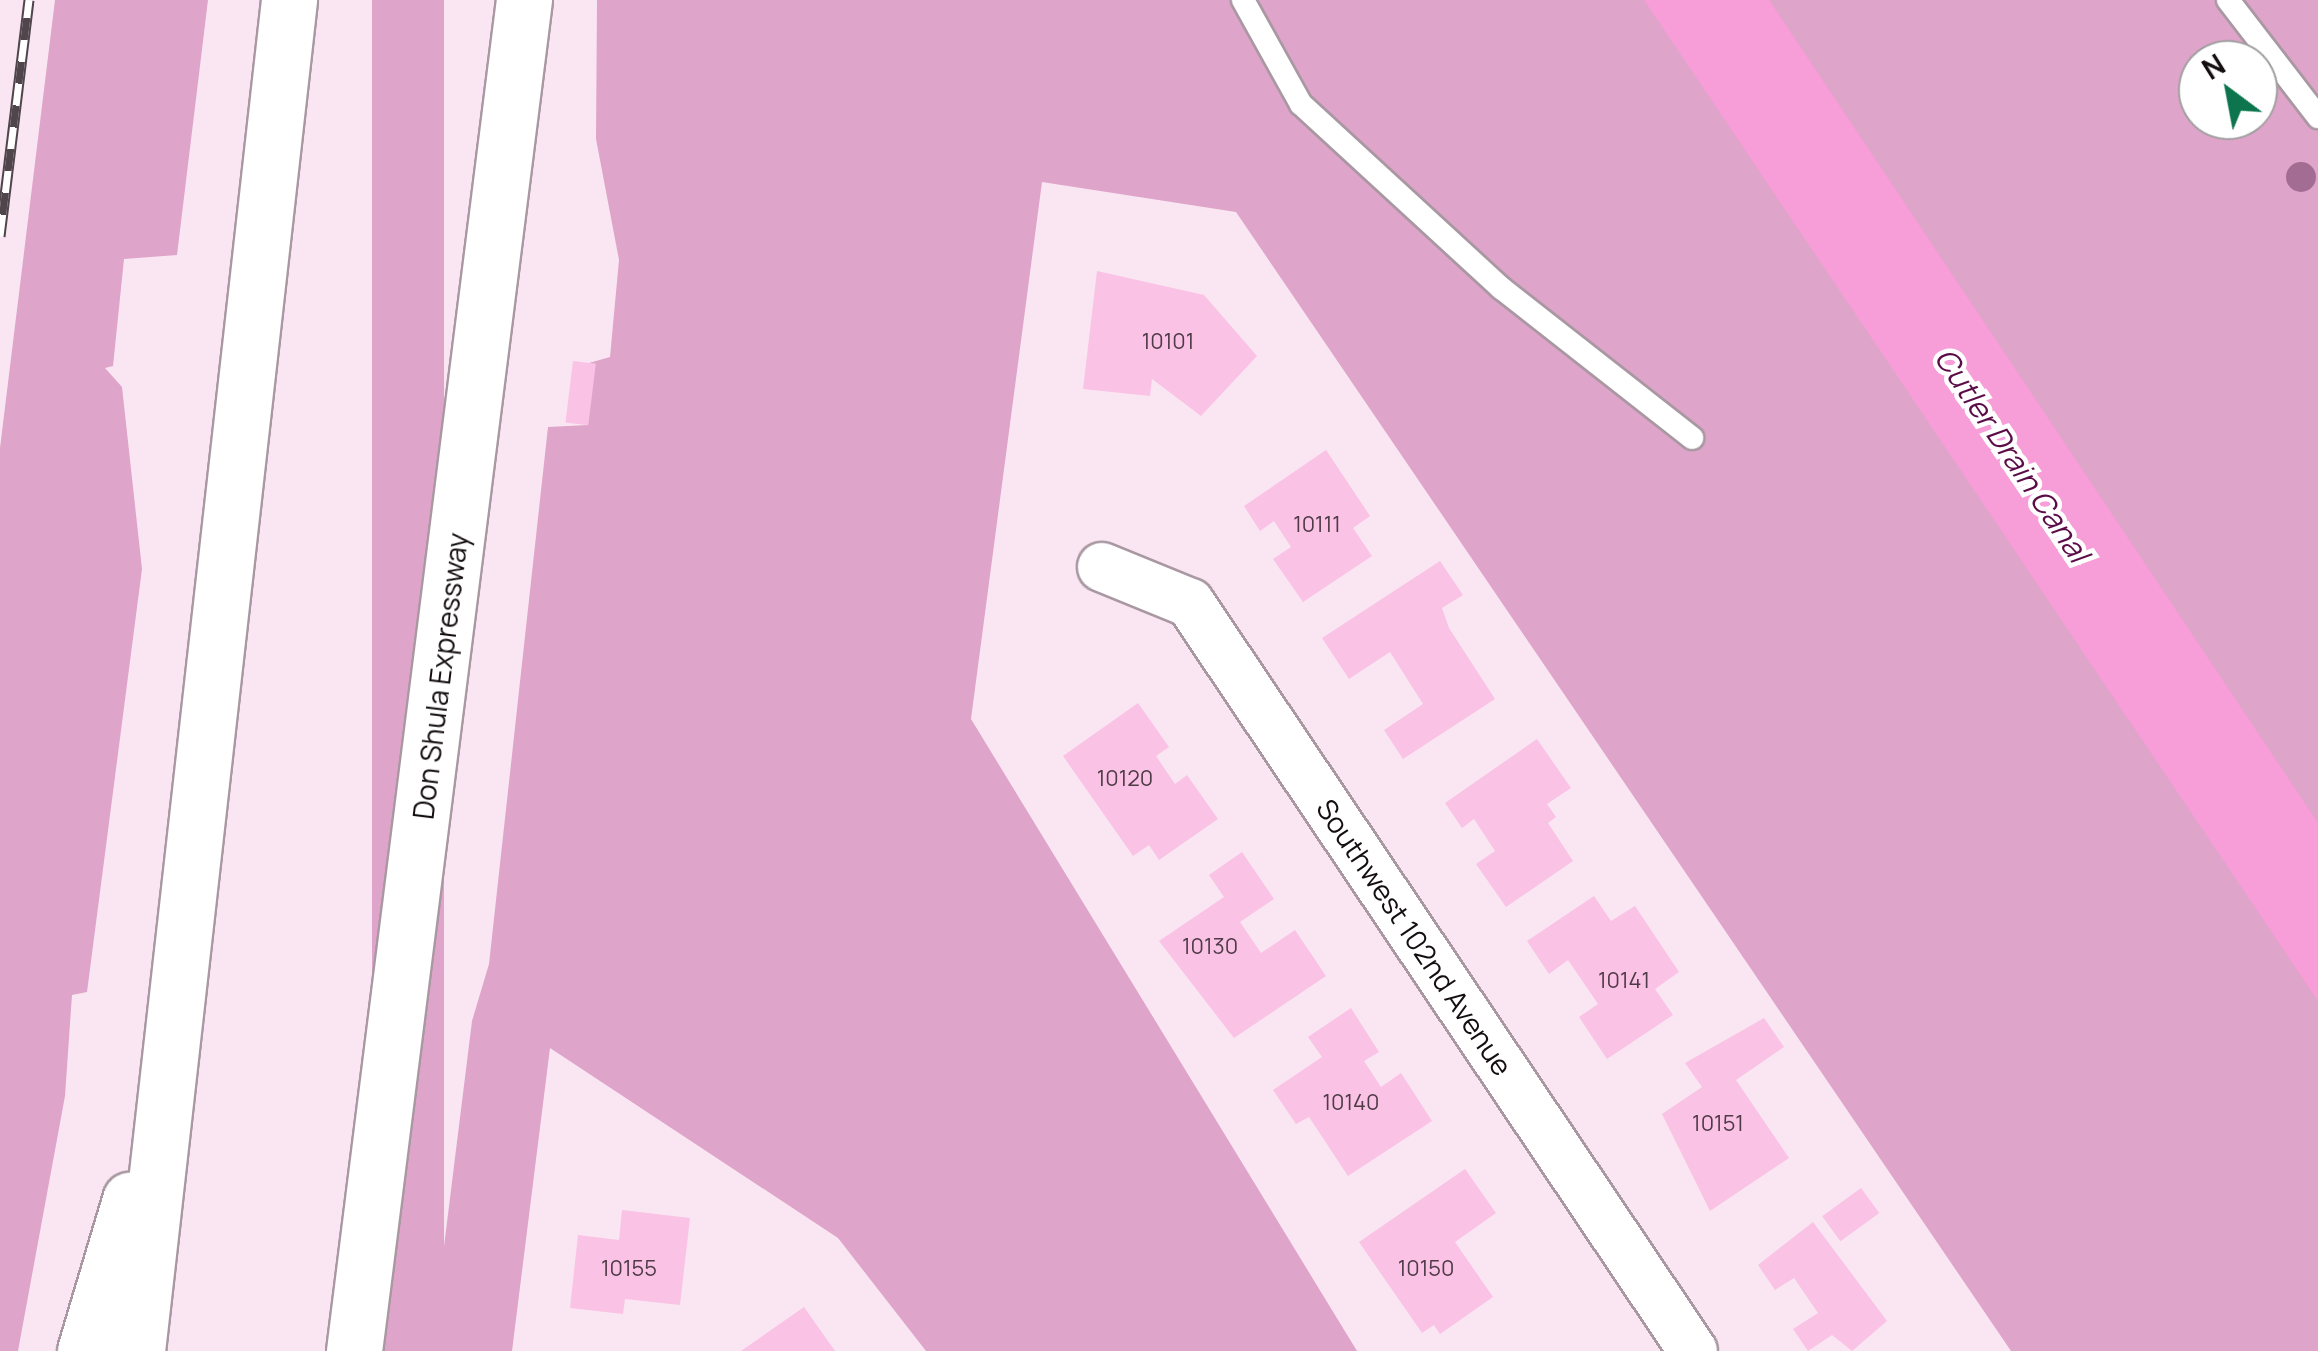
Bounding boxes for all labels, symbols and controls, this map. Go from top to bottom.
north arrow [2178,40,2278,140]
text: N [2195,45,2232,88]
house number: 10101 [1142,329,1194,355]
water label: Cutler Drain Canal [1927,341,2097,569]
house number: 10111 [1293,512,1341,538]
street label: Don Shula Expressway [406,531,474,821]
house number: 10120 [1097,766,1153,792]
street label: Southwest 102nd Avenue [1310,793,1520,1081]
house number: 10130 [1182,934,1238,960]
house number: 10141 [1598,968,1650,994]
house number: 10140 [1323,1090,1379,1116]
house number: 10151 [1692,1111,1744,1137]
house number: 10155 [601,1256,657,1282]
house number: 10150 [1398,1256,1454,1282]

